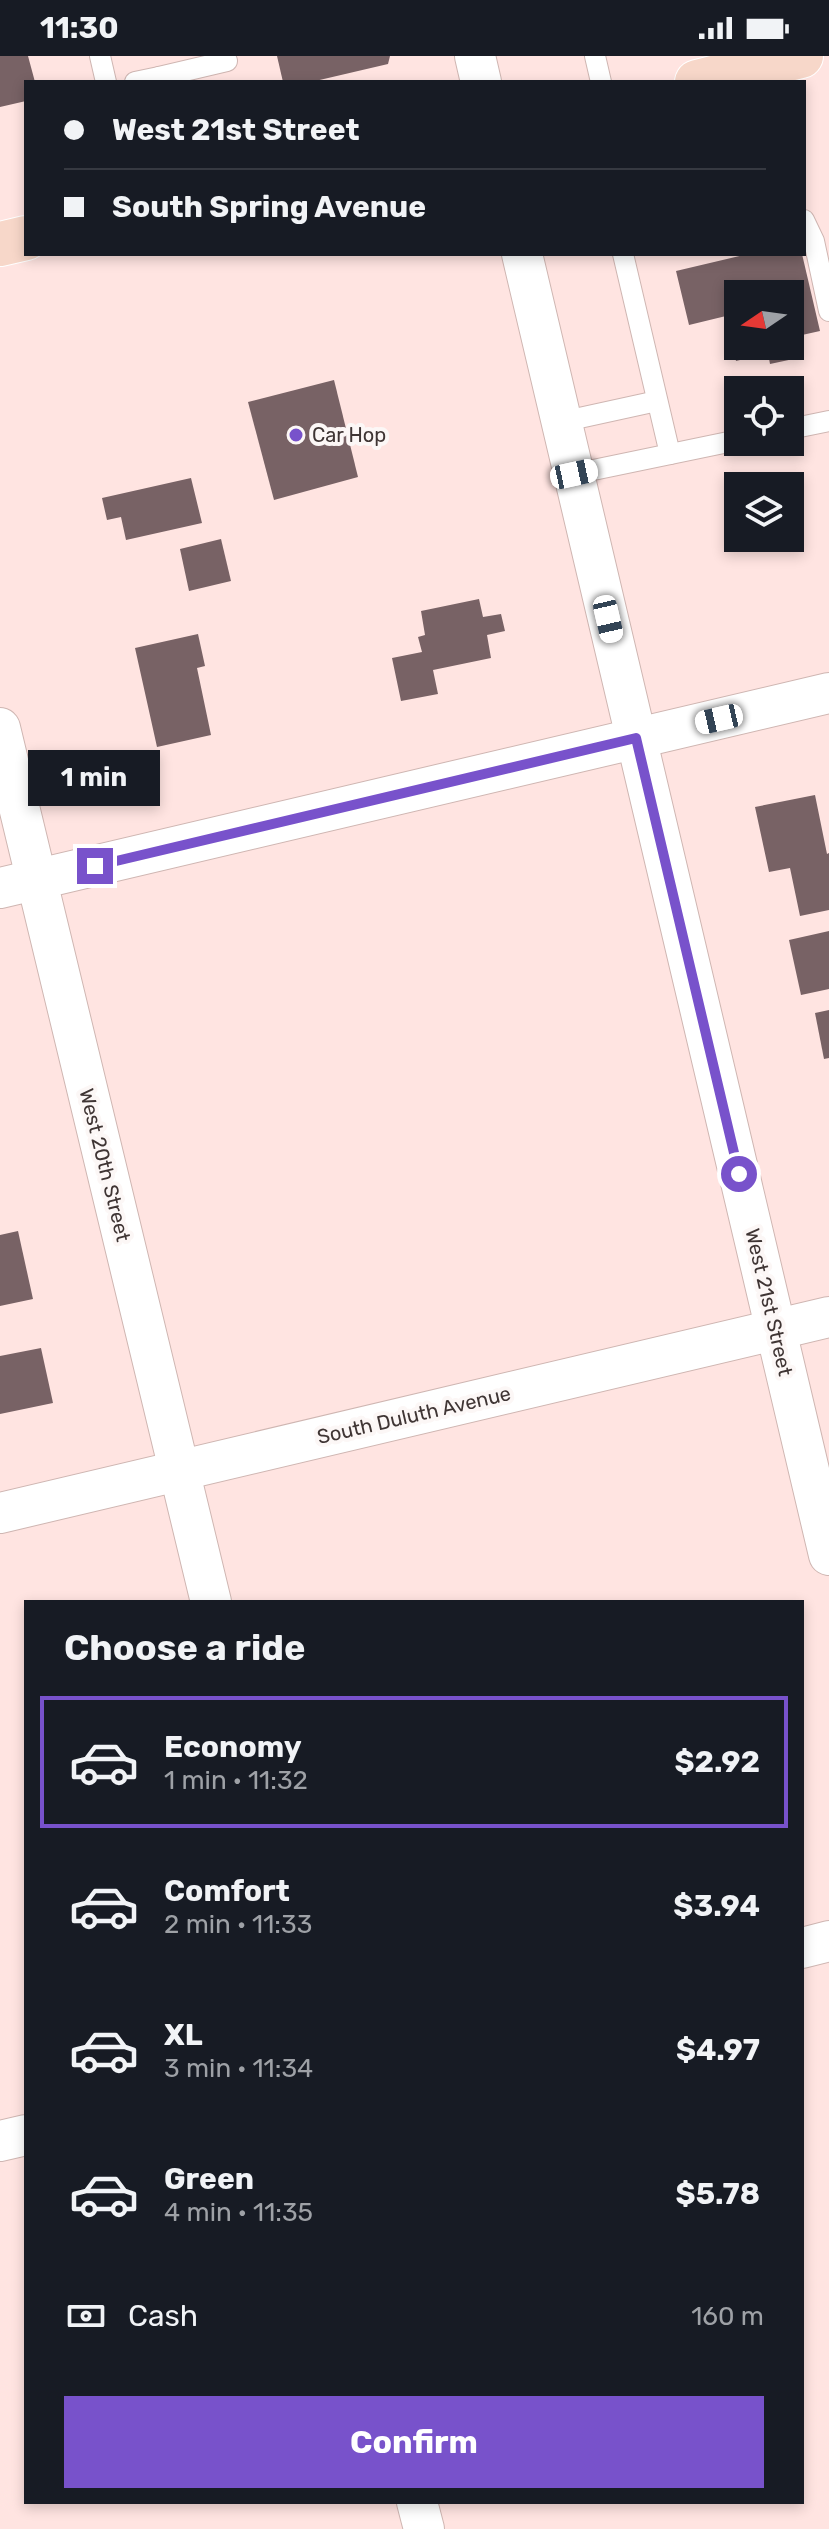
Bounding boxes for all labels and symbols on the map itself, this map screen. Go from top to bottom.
north arrow [724,280,804,360]
place label: Car Hop [312,423,386,447]
marker: Car Hop [287,426,305,444]
car [548,457,600,491]
car [591,593,625,645]
car [693,702,745,736]
callout: 1 min [29,750,161,806]
route end [77,848,113,884]
street label: West 20th Street [74,1086,136,1244]
route start [721,1156,757,1192]
street label: West 21st Street [740,1226,798,1378]
street label: South Duluth Avenue [315,1381,513,1449]

